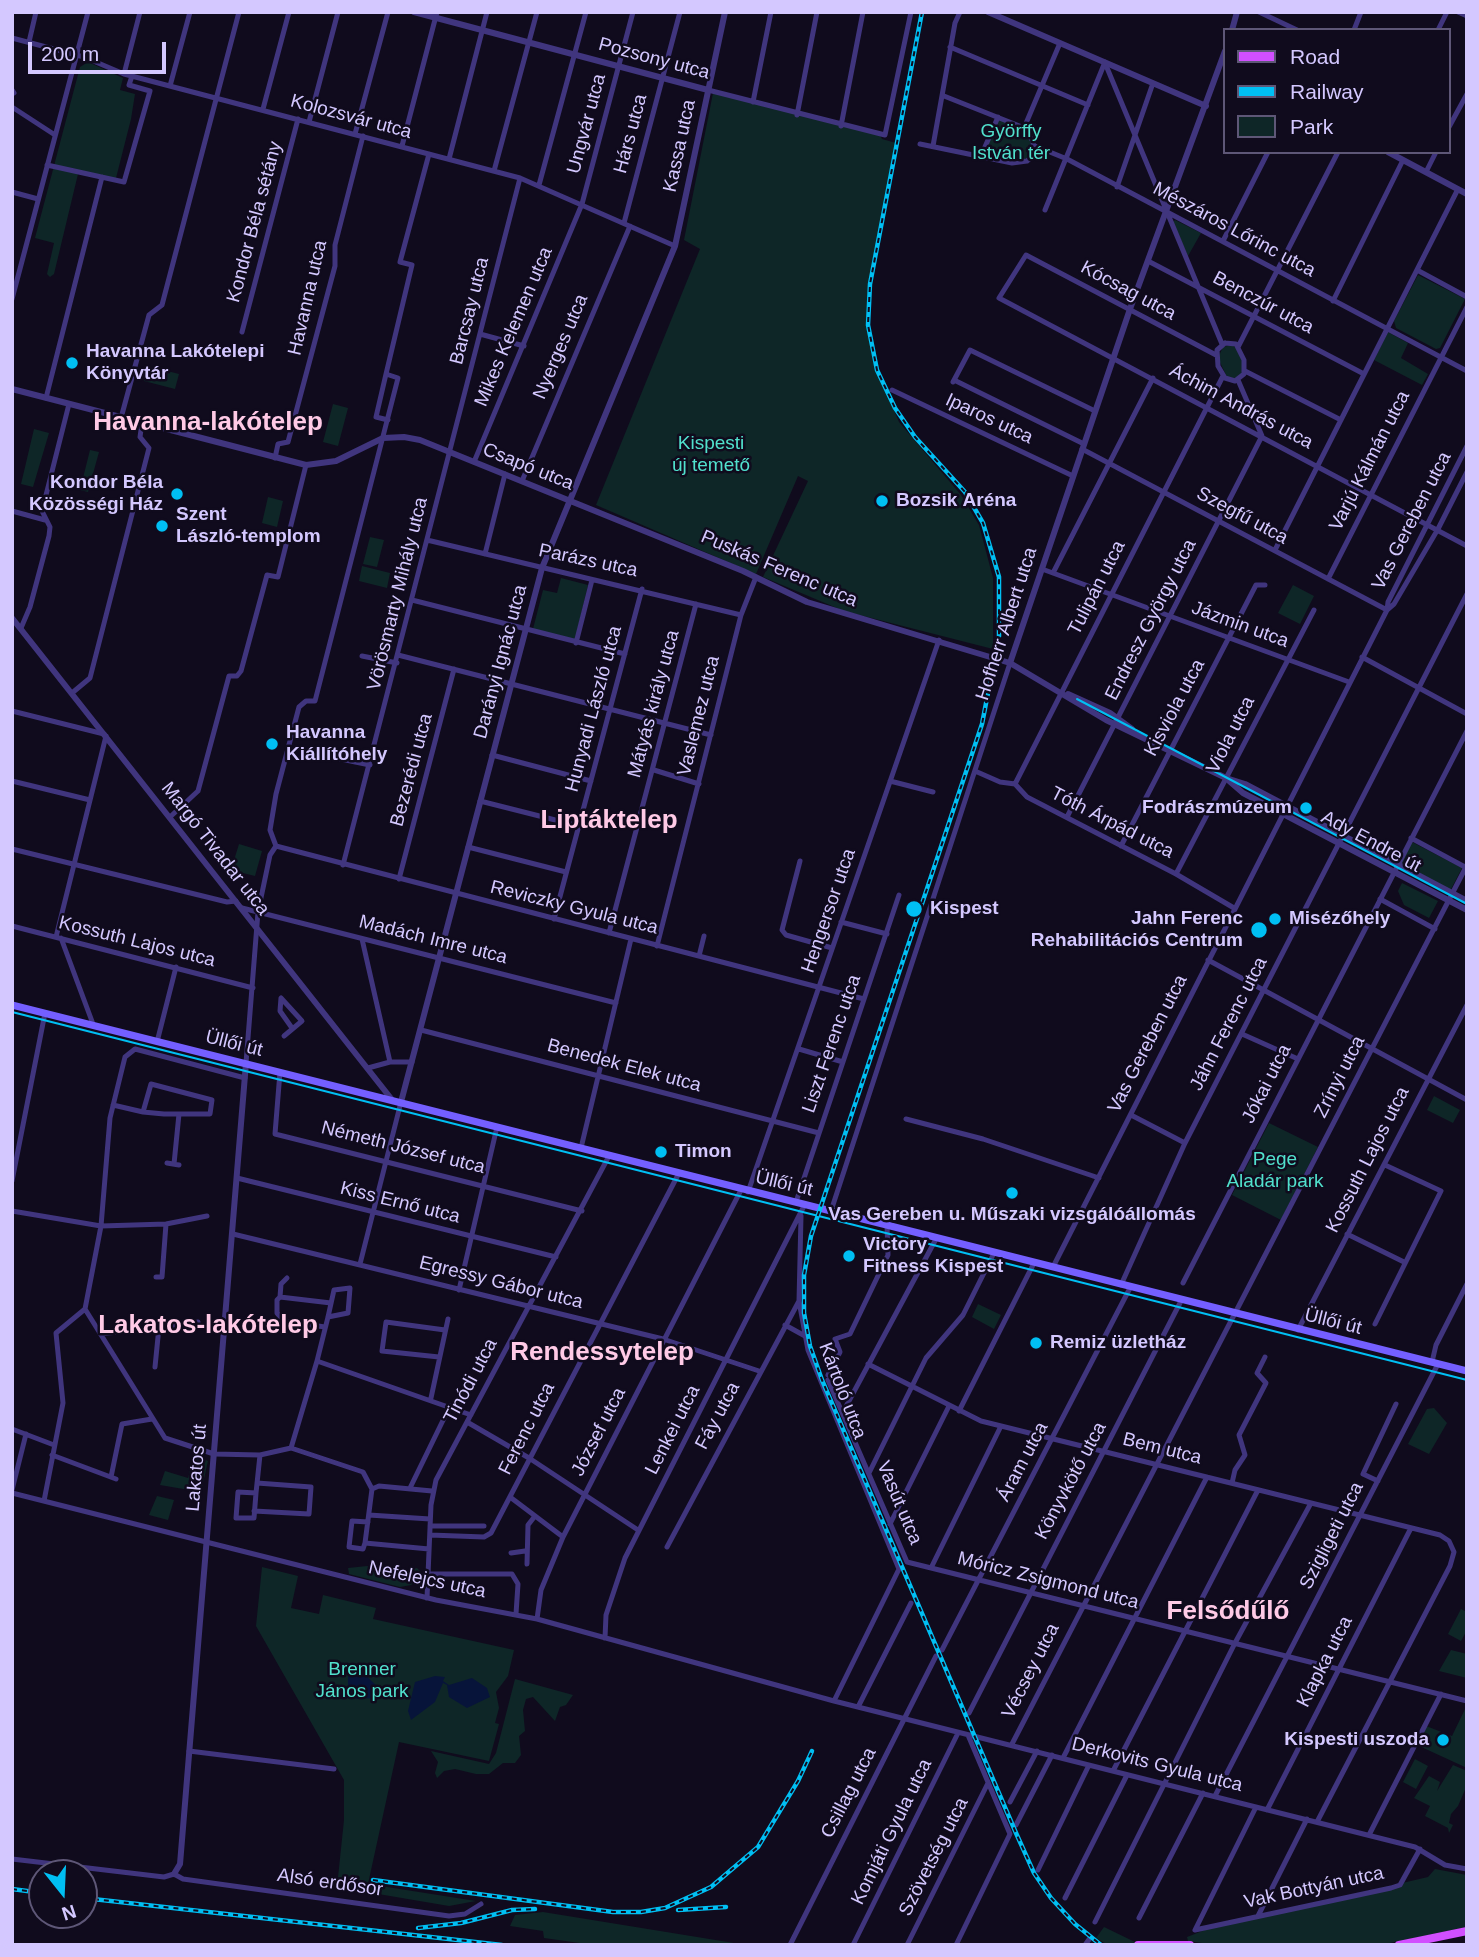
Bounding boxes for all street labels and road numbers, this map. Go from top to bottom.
street label: Pozsony utca [596,33,712,85]
street label: Ungvár utca [563,72,611,176]
street label: Kolozsvár utca [288,90,414,144]
street label: Hárs utca [609,92,653,176]
street label: Kassa utca [659,98,701,194]
street label: Kondor Béla sétány [223,139,287,305]
street label: Mészáros Lőrinc utca [1149,178,1319,282]
street label: Havanna utca [284,238,332,358]
street label: Mikes Kelemen utca [470,244,558,410]
street label: Barcsay utca [446,255,494,367]
street label: Kócsag utca [1076,256,1180,326]
street label: Benczúr utca [1209,267,1317,339]
street label: Nyerges utca [529,291,593,403]
street label: Áchim András utca [1165,360,1317,454]
street label: Varjú Kálmán utca [1325,387,1415,535]
street label: Iparos utca [942,389,1036,449]
street label: Csapó utca [479,438,577,496]
street label: Vas Gereben utca [1367,448,1457,594]
street label: Szegfű utca [1192,482,1292,550]
street label: Vörösmarty Mihály utca [363,495,433,693]
street label: Puskás Ferenc utca [697,526,861,612]
street label: Endresz György utca [1101,536,1201,704]
street label: Tulipán utca [1064,537,1130,639]
street label: Parázs utca [537,539,639,583]
street label: Hofherr Albert utca [972,545,1042,703]
street label: Darányi Ignác utca [469,583,533,741]
street label: Jázmin utca [1188,597,1292,653]
street label: Hunyadi László utca [561,623,627,795]
street label: Mátyás király utca [623,628,685,780]
street label: Vaslemez utca [673,653,725,779]
street label: Kisviola utca [1140,656,1210,760]
street label: Viola utca [1202,693,1260,777]
street label: Bezerédi utca [386,711,438,829]
street label: Margó Tivadar utca [156,778,274,920]
street label: Tóth Árpád utca [1047,782,1177,864]
street label: Ady Endre út [1317,806,1425,878]
street label: Hengersor utca [797,846,861,976]
street label: Reviczky Gyula utca [488,876,660,940]
street label: Madách Imre utca [356,911,510,969]
street label: Kossuth Lajos utca [56,912,218,972]
street label: Jáhn Ferenc utca [1186,953,1272,1095]
street label: Vas Gereben utca [1103,971,1193,1117]
street label: Liszt Ferenc utca [798,972,866,1116]
street label: Üllői út [203,1026,265,1062]
street label: Zrínyi utca [1310,1032,1370,1122]
street label: Benedek Elek utca [545,1034,703,1098]
street label: Jókai utca [1237,1041,1297,1127]
street label: Kossuth Lajos utca [1321,1083,1415,1237]
street label: Németh József utca [319,1117,487,1179]
street label: Üllői út [753,1166,815,1202]
street label: Kiss Ernő utca [338,1177,462,1229]
street label: Egressy Gábor utca [417,1252,585,1314]
street label: Üllői út [1302,1304,1364,1340]
street label: Tinódi utca [439,1335,503,1427]
street label: Kártoló utca [813,1340,871,1442]
street label: Fáy utca [691,1378,745,1454]
street label: Ferenc utca [494,1379,560,1479]
street label: Lenkei utca [641,1382,705,1478]
street label: József utca [567,1384,631,1480]
street label: Áram utca [993,1418,1053,1506]
street label: Könyvkötő utca [1030,1418,1112,1544]
street label: Lakatos út [182,1423,212,1513]
street label: Bem utca [1120,1428,1204,1470]
street label: Vasút utca [871,1458,927,1548]
street label: Szigligeti utca [1295,1479,1369,1593]
street label: Móricz Zsigmond utca [955,1547,1141,1615]
street label: Nefelejcs utca [366,1556,488,1604]
street label: Klapka utca [1292,1613,1358,1711]
street label: Vécsey utca [997,1620,1065,1722]
street label: Derkovits Gyula utca [1069,1733,1245,1797]
street label: Csillag utca [817,1744,881,1842]
street label: Komjáti Gyula utca [847,1755,937,1909]
street label: Szövetség utca [894,1794,974,1920]
street label: Vak Bottyán utca [1242,1862,1386,1914]
street label: Alsó erdősor [276,1864,384,1902]

